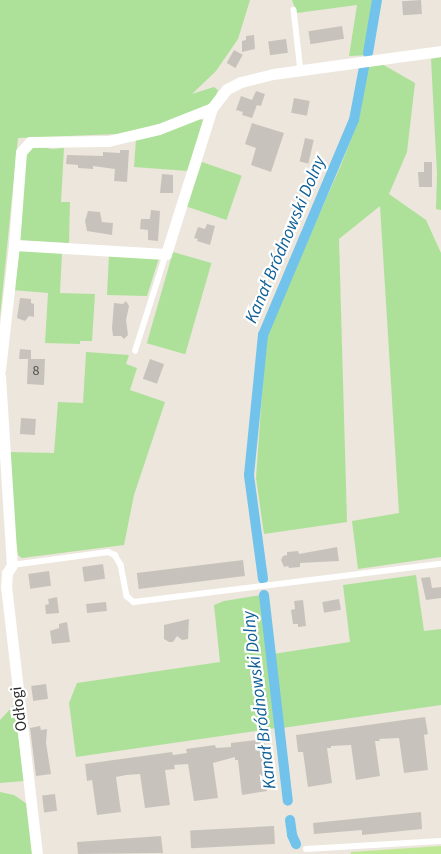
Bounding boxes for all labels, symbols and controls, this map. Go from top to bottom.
water label: Kanał Bródnowski Dolny [241,153,331,327]
house number: 8 [33,363,39,379]
water label: Kanał Bródnowski Dolny [238,610,282,790]
street label: Odłogi [7,686,31,732]

